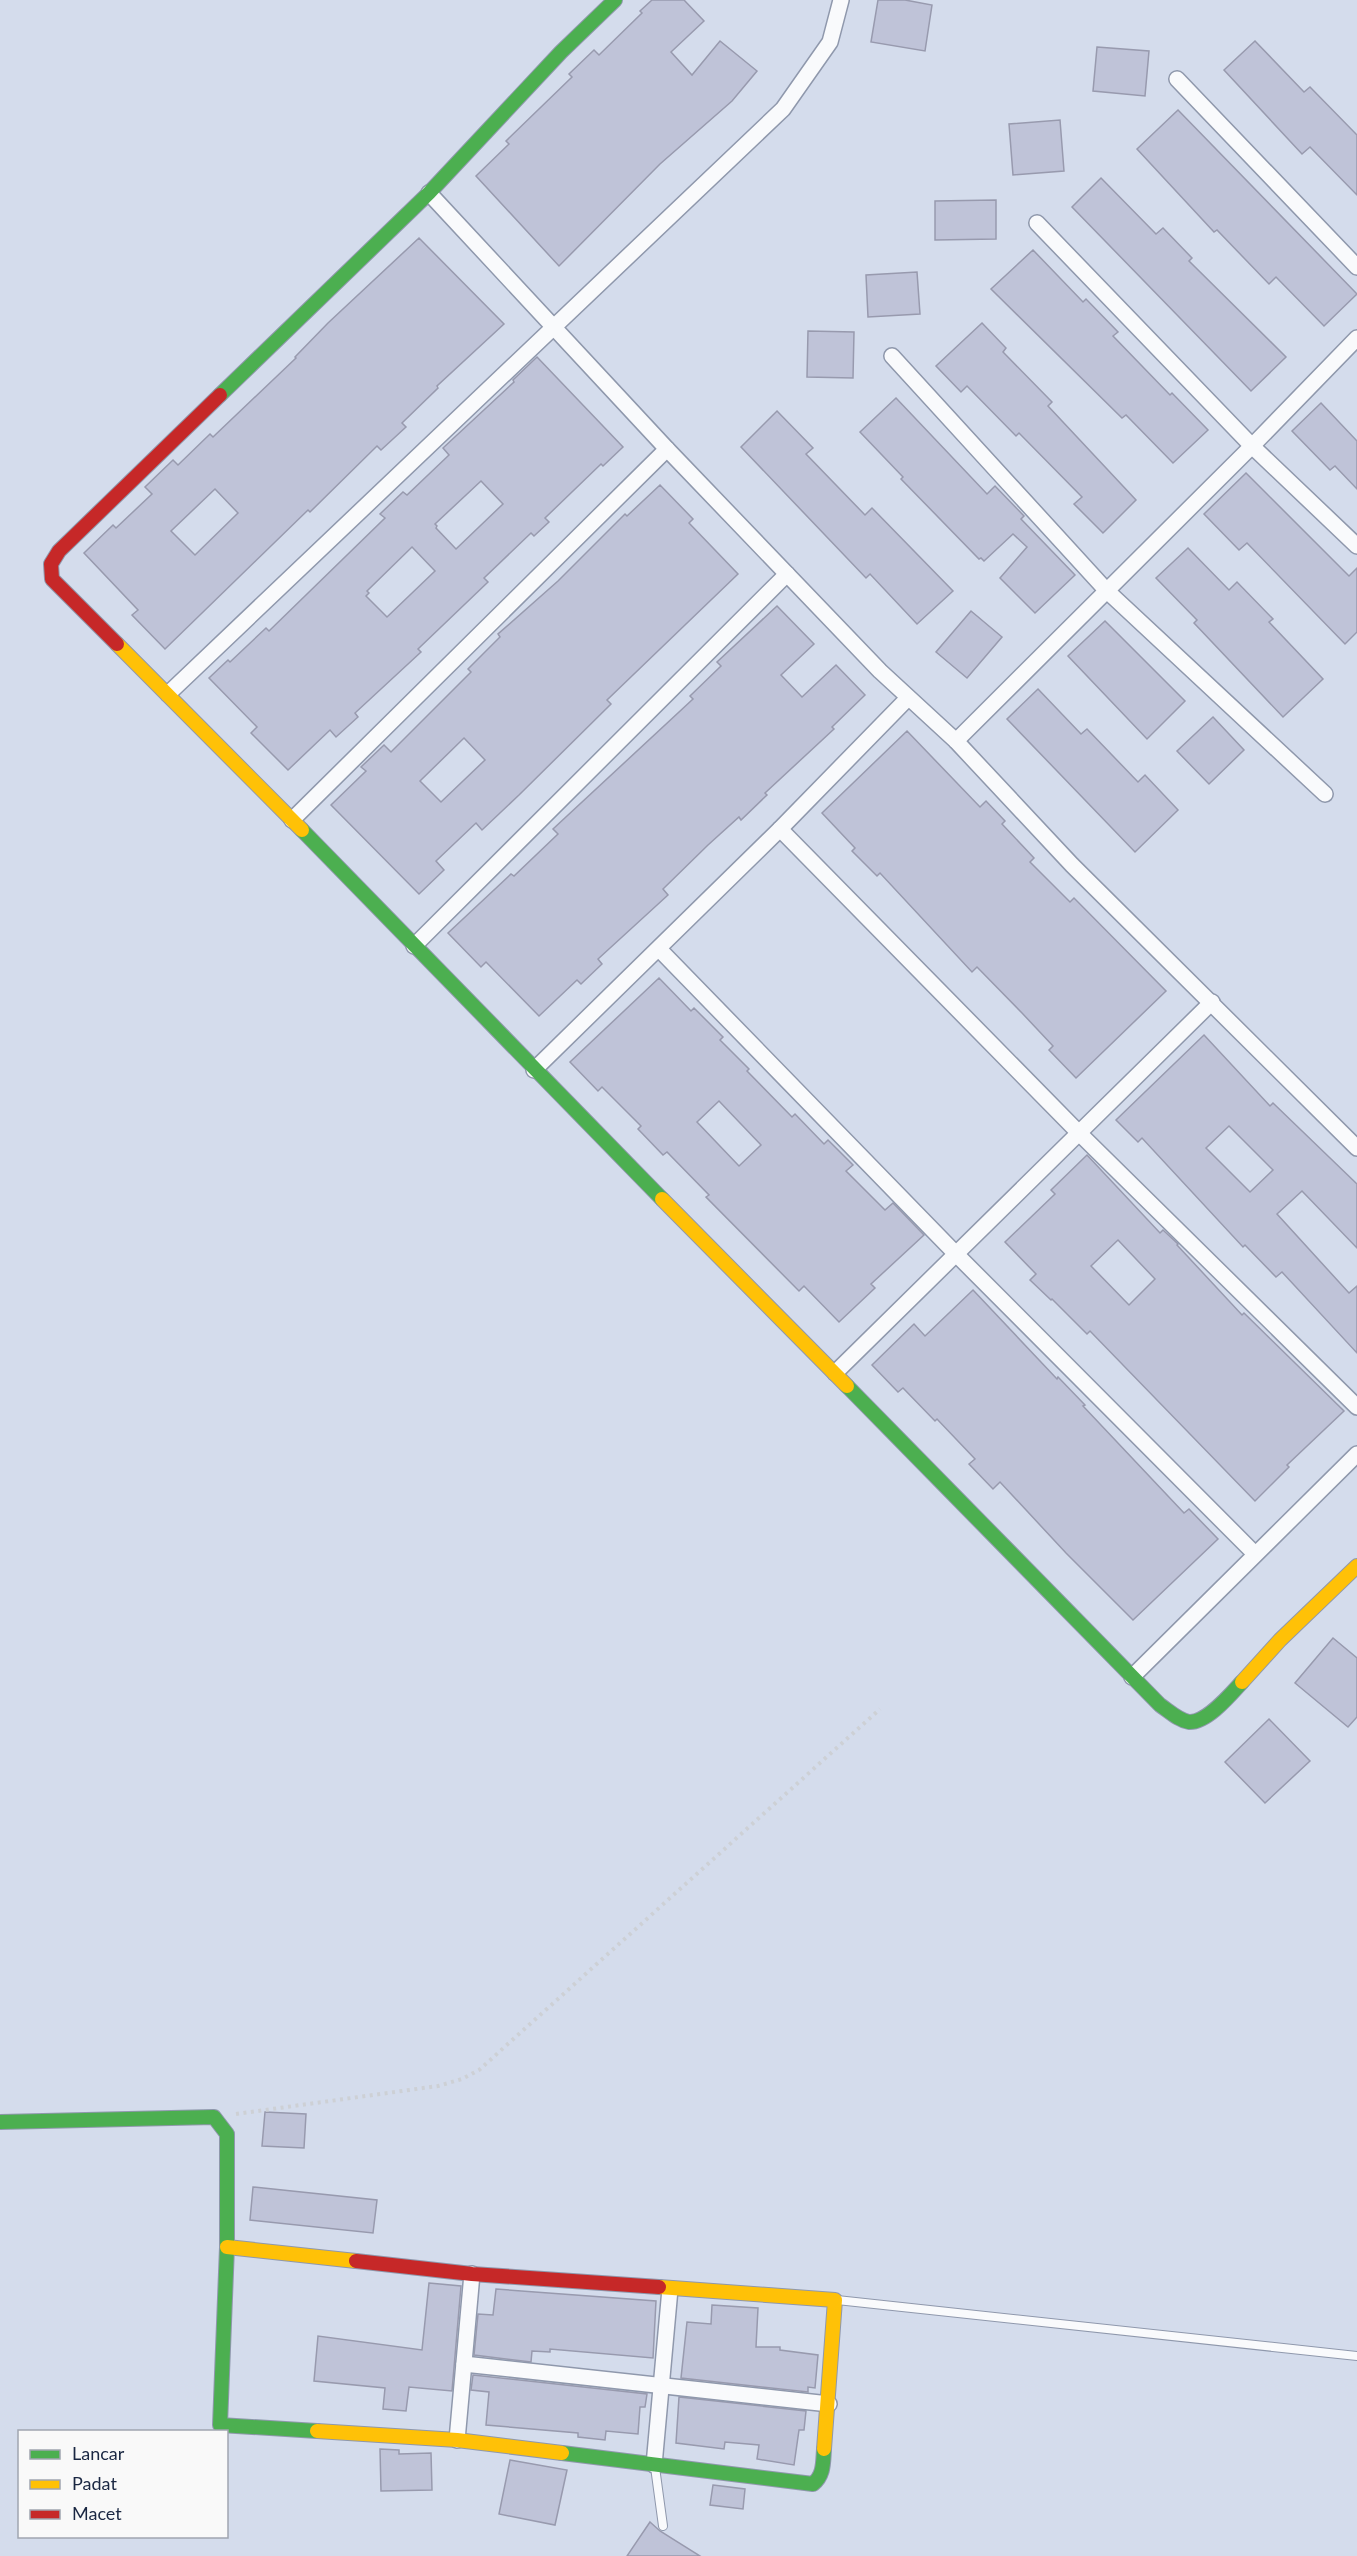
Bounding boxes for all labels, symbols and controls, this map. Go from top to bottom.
legend [18,2430,228,2538]
text: Lancar [72,2442,125,2464]
text: Padat [72,2472,117,2494]
text: Macet [72,2502,122,2524]

